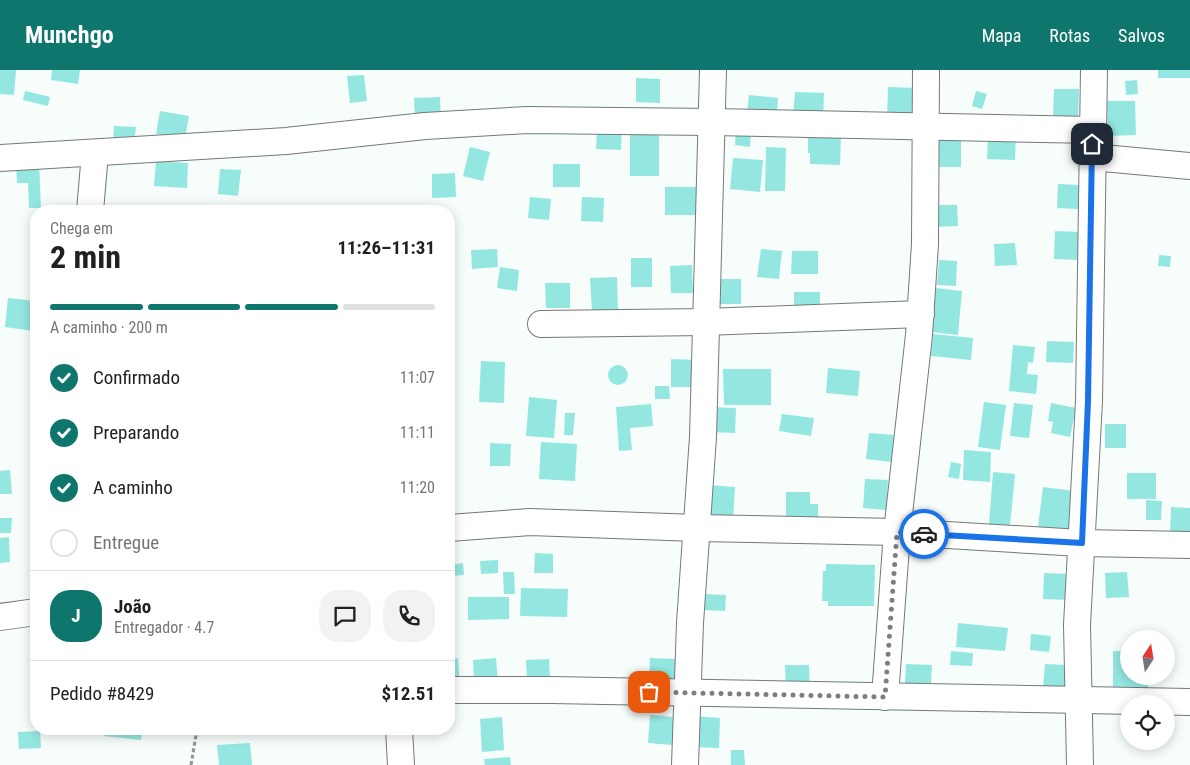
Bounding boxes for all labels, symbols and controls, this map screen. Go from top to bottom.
text: Munchgo [25,21,114,49]
text: Mapa [982,25,1021,46]
text: Rotas [1049,25,1090,46]
text: Salvos [1118,25,1165,46]
pin [1071,123,1113,165]
icon: home [1078,130,1106,158]
text: Chega em [50,219,113,238]
text: 11:26–11:31 [337,236,435,259]
text: 2 min [50,238,121,276]
text: A caminho · 200 m [50,318,168,337]
icon: check [50,364,78,392]
text: Confirmado [93,366,180,389]
text: 11:07 [400,368,435,387]
icon: check [50,419,78,447]
text: Preparando [93,421,179,444]
text: 11:11 [400,423,435,442]
icon: check [50,474,78,502]
text: A caminho [93,476,173,499]
text: 11:20 [400,478,435,497]
courier [899,509,949,559]
icon: car [910,520,938,548]
text: Entregue [93,531,159,554]
button: chat [319,590,371,642]
button: phone [383,590,435,642]
text: João [114,595,151,618]
text: J [71,604,81,627]
text: Entregador · 4.7 [114,618,214,637]
north arrow [1120,630,1175,685]
map controls [1120,630,1175,750]
pin [628,671,670,713]
icon: bag [635,678,663,706]
text: Pedido #8429 [50,682,154,705]
text: $12.51 [381,682,435,705]
button: locate [1120,695,1175,750]

